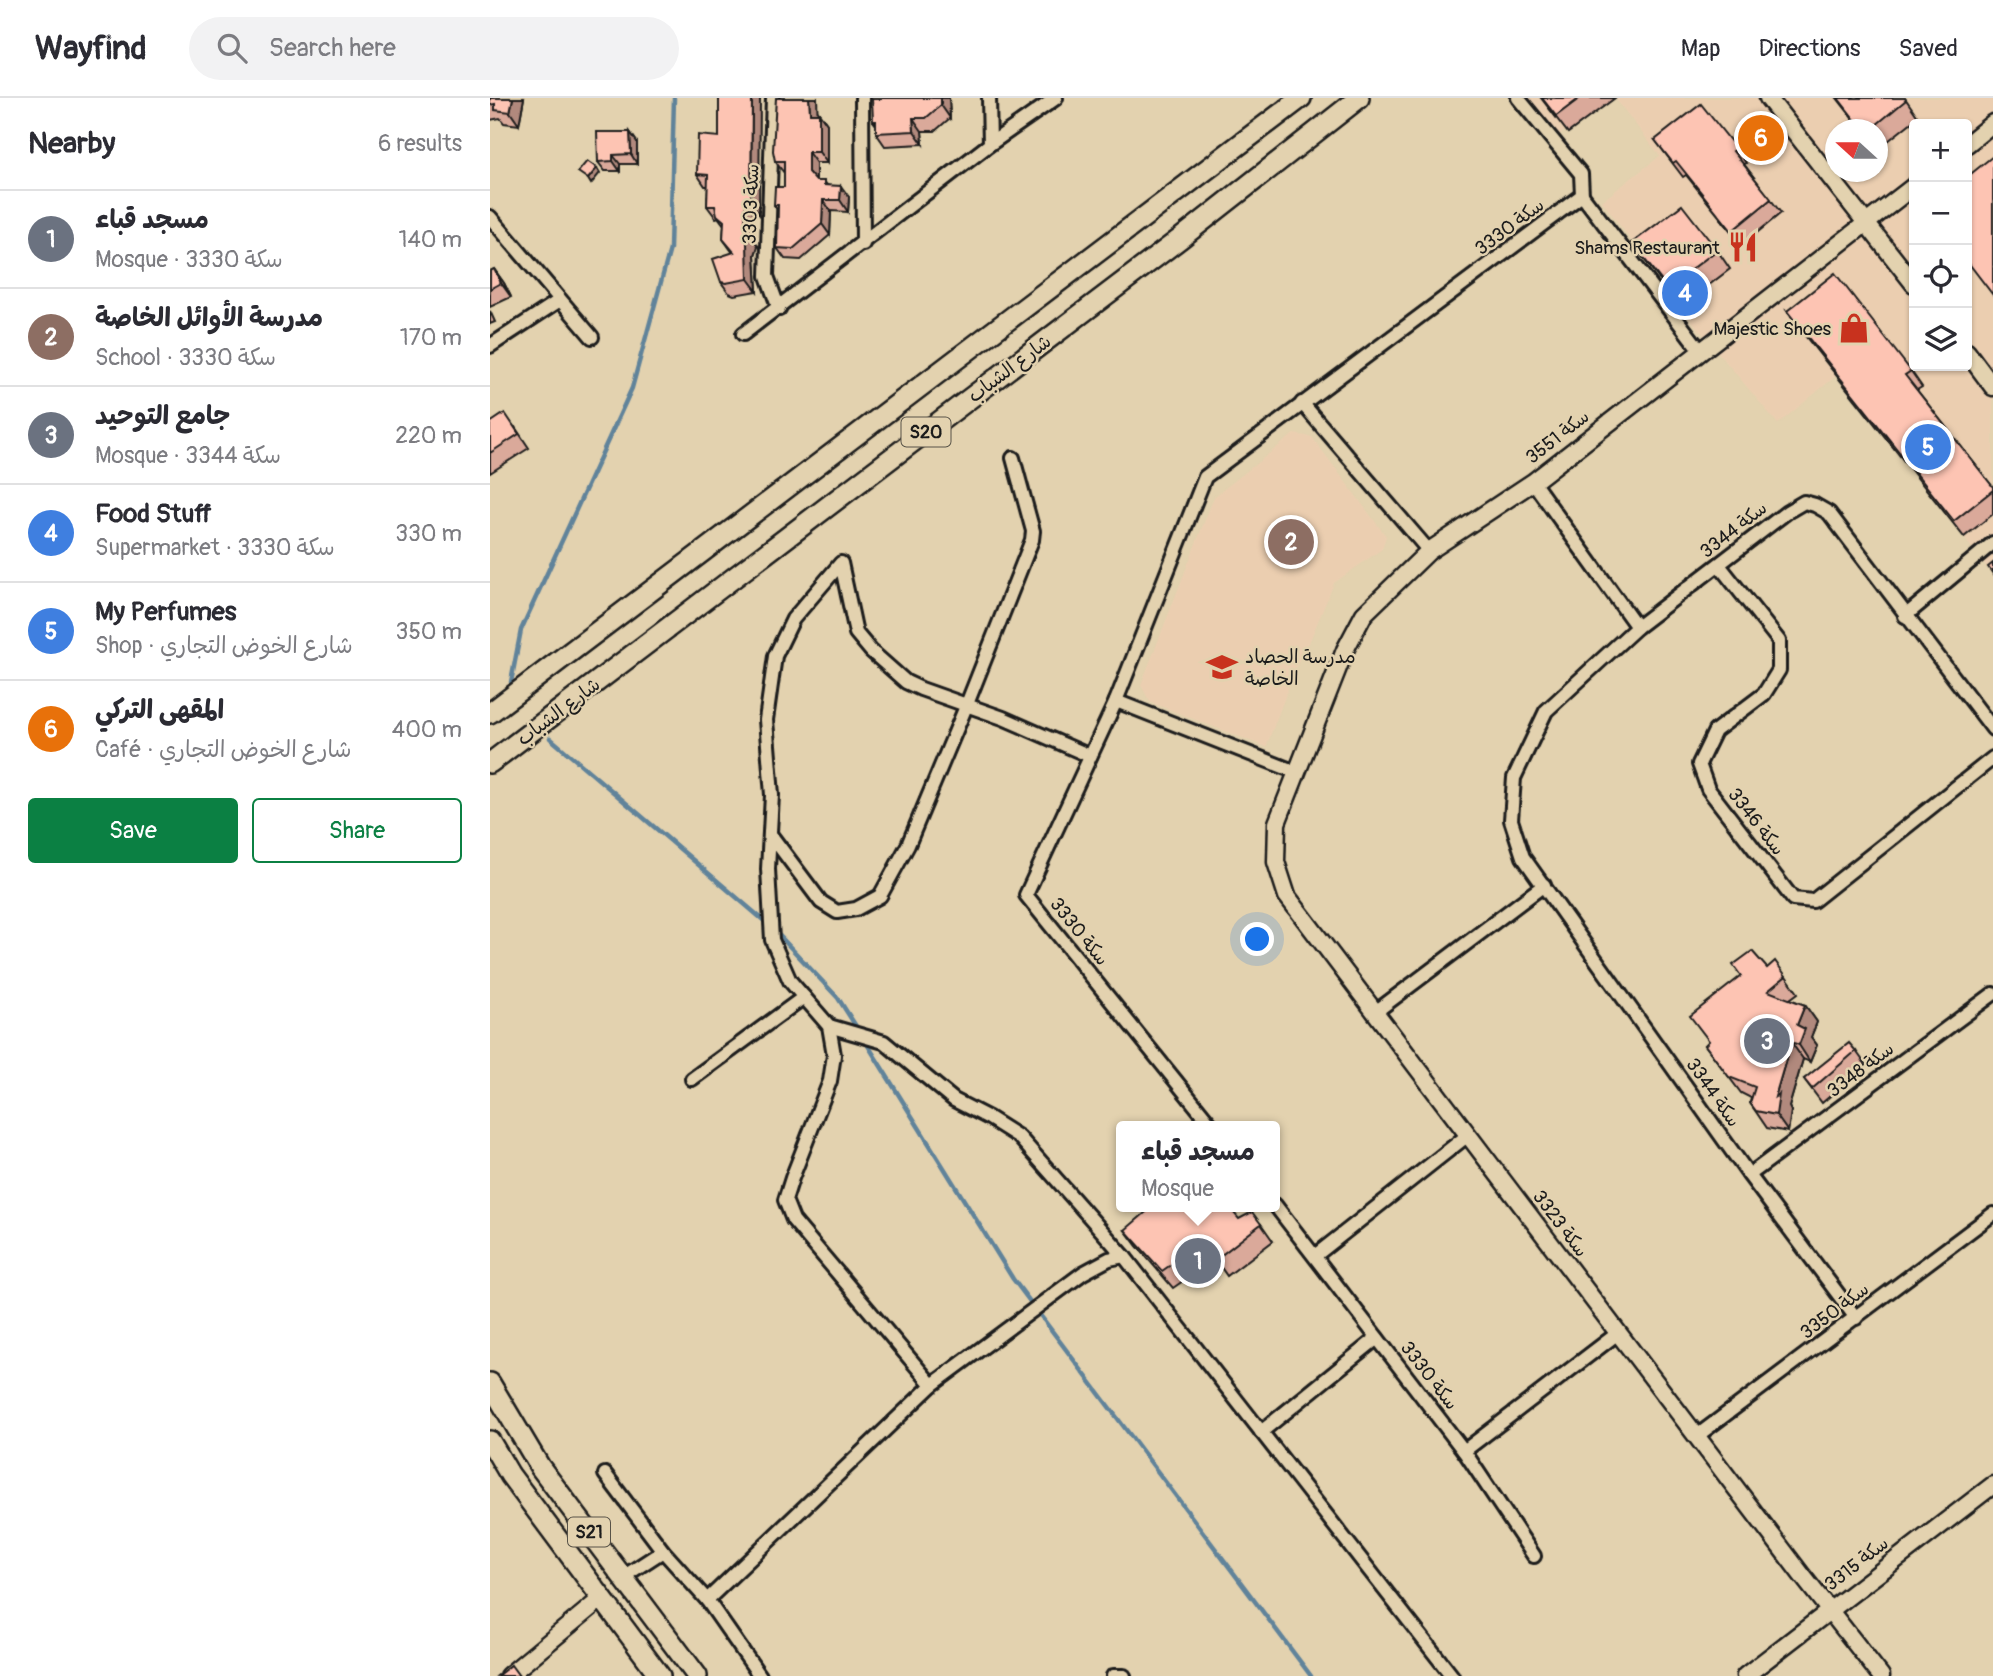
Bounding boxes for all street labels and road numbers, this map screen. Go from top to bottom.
street label: سكة 3303 [738,163,764,245]
street label: سكة 3330 [1470,193,1549,261]
street label: شارع الشباب [963,330,1057,409]
street label: سكة 3551 [1521,404,1594,469]
road number: S20 [902,418,950,446]
street label: سكة 3344 [1695,496,1772,564]
street label: شارع الشباب [512,673,606,752]
street label: سكة 3346 [1722,783,1790,860]
street label: سكة 3330 [1045,893,1114,970]
street label: سكة 3348 [1822,1037,1899,1103]
street label: سكة 3344 [1681,1053,1746,1132]
street label: سكة 3323 [1527,1185,1593,1262]
street label: سكة 3350 [1795,1277,1874,1345]
street label: سكة 3330 [1395,1336,1463,1415]
road number: S21 [568,1518,610,1546]
street label: سكة 3315 [1820,1531,1893,1596]

